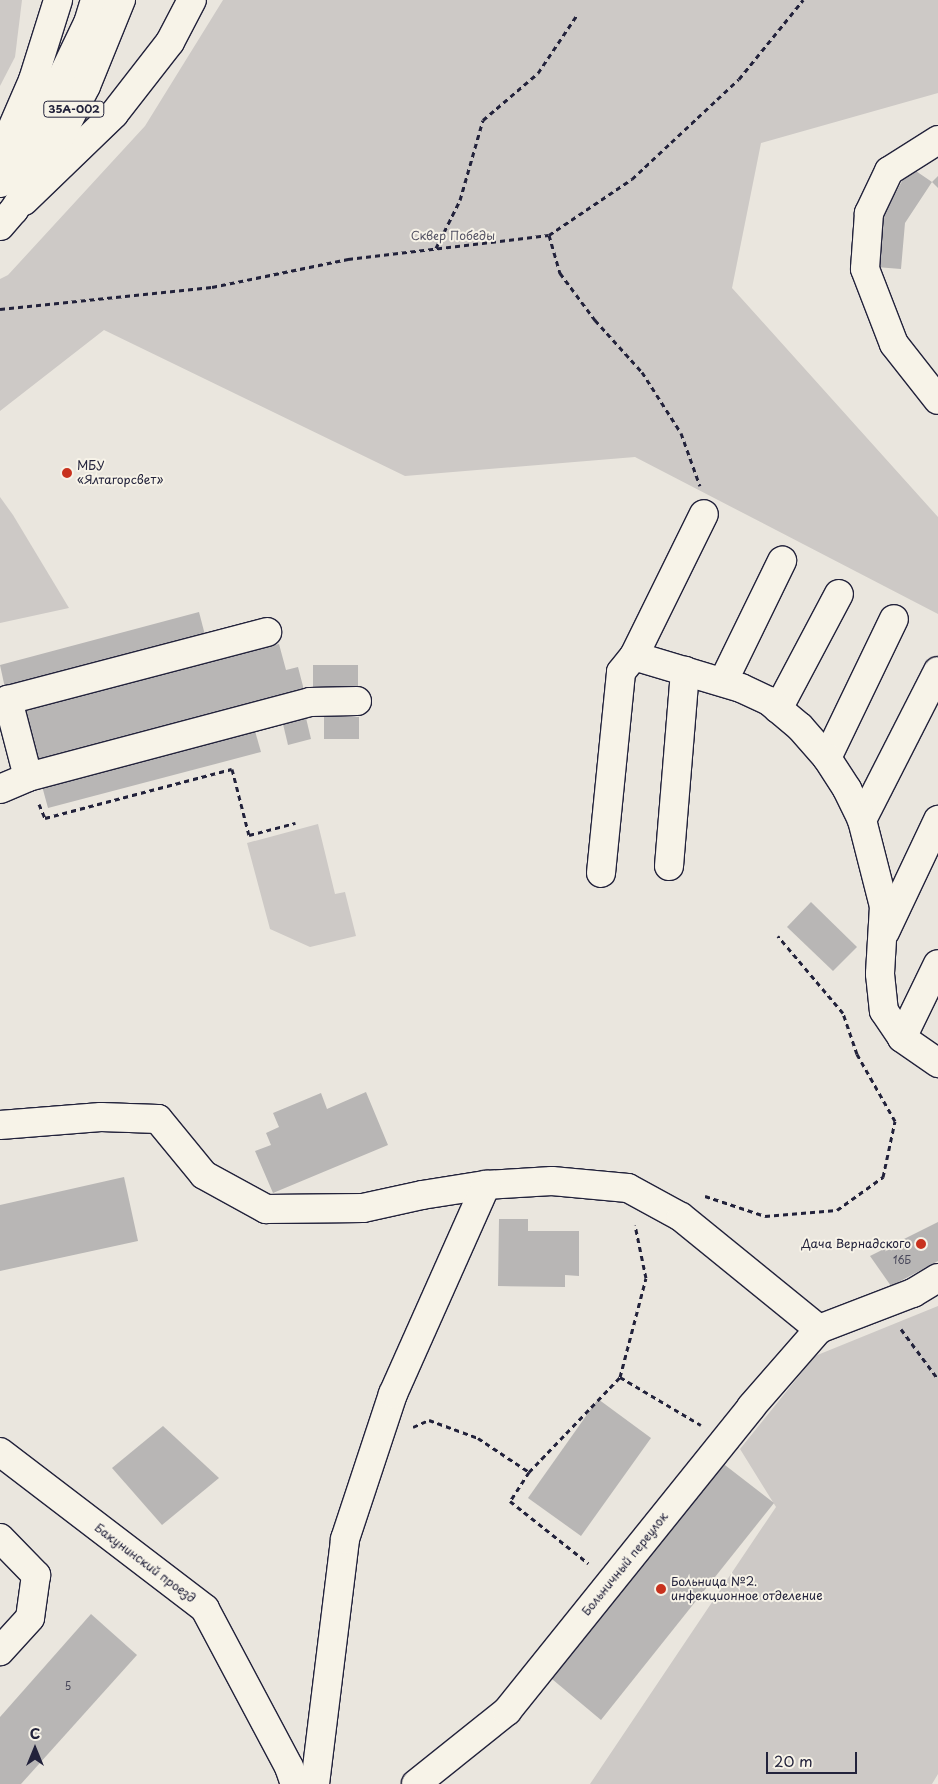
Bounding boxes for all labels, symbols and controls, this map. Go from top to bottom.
road number: 35А-002 [43,100,105,118]
park label: Сквер Победы [410,229,496,243]
place label: МБУ «Ялтагорсвет» [77,459,163,487]
marker: МБУ «Ялтагорсвет» [61,467,73,479]
place label: Дача Вернадского [801,1237,911,1251]
marker: Дача Вернадского [915,1238,927,1250]
house number: 16Б [893,1254,911,1266]
street label: Больничный переулок [579,1509,671,1619]
street label: Бакунинский проезд [92,1520,198,1606]
place label: Больница №2. инфекционное отделение [671,1575,823,1603]
marker: Больница №2. инфекционное отделение [655,1583,667,1595]
house number: 5 [65,1680,71,1692]
text: С [30,1723,40,1744]
north arrow [10,1724,60,1774]
scale bar [768,1742,859,1774]
text: 20 m [774,1749,813,1772]

